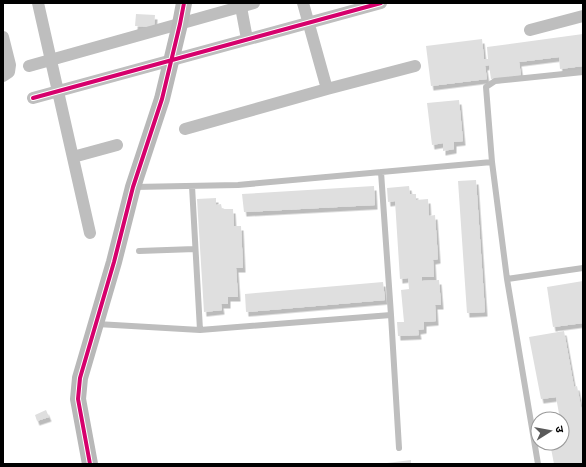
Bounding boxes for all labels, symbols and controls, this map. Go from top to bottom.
north arrow [530,411,570,451]
text: उ [553,425,567,434]

